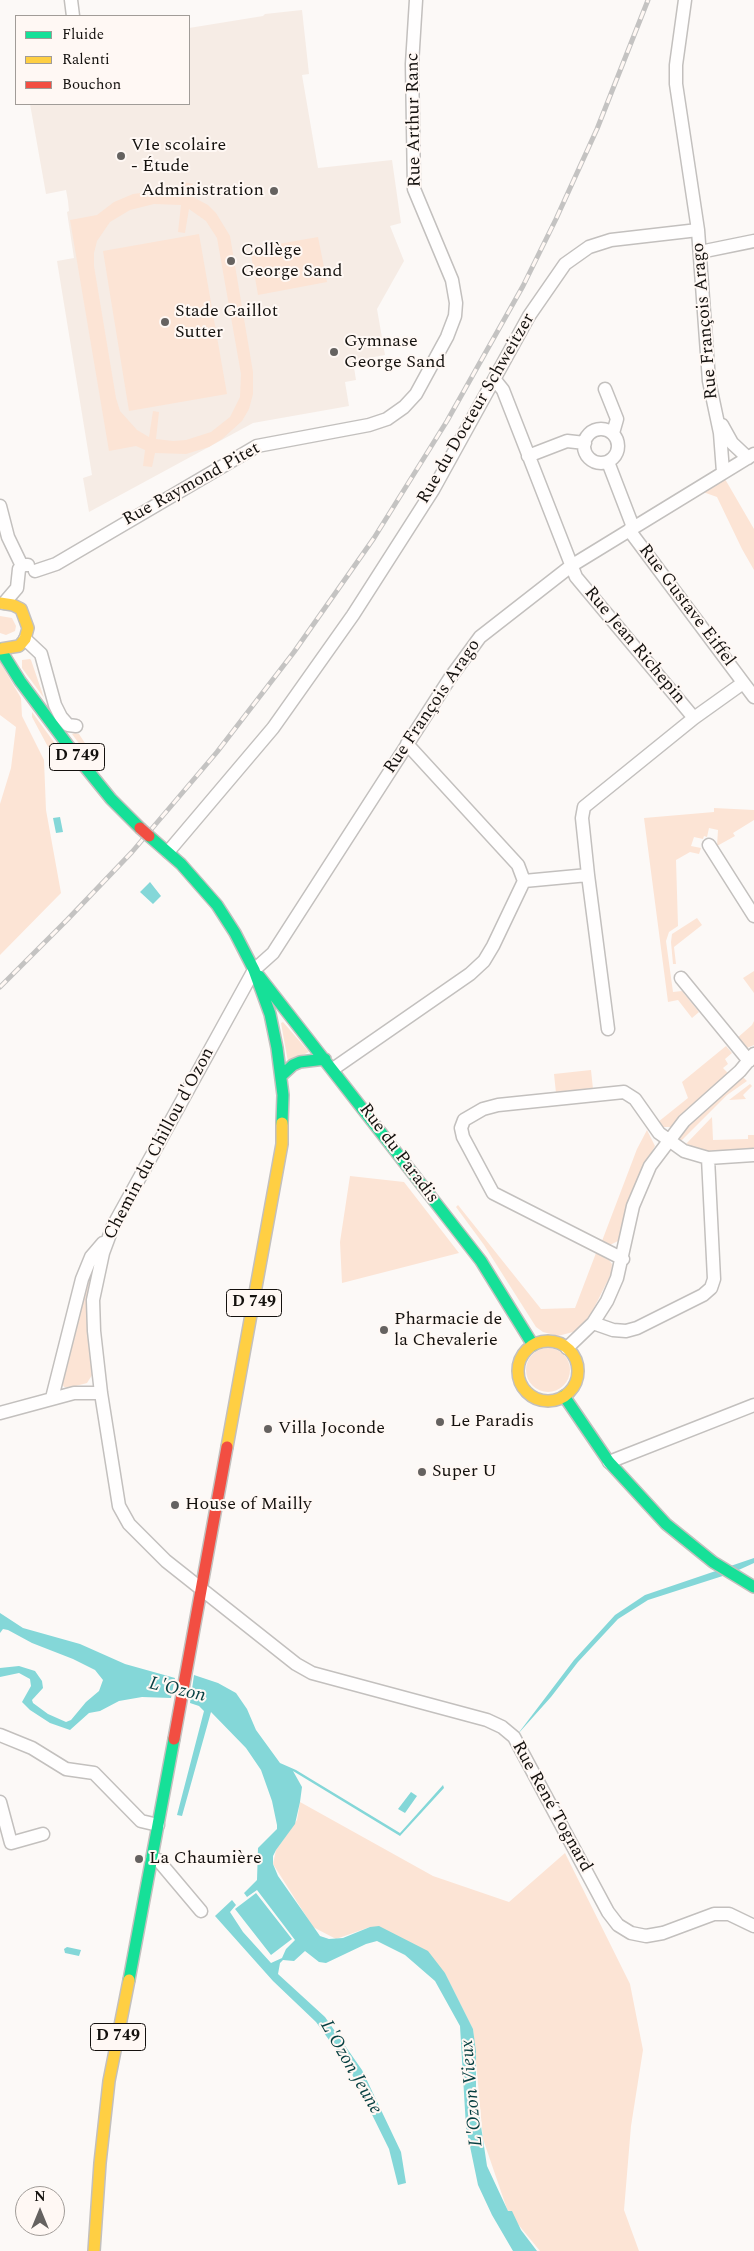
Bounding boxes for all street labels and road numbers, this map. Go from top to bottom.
street label: Rue Arthur Ranc [403,53,427,187]
street label: Rue François Arago [688,242,724,400]
street label: Rue du Docteur Schweitzer [414,310,540,508]
street label: Rue Raymond Pitet [120,438,264,532]
street label: Rue Gustave Eiffel [633,541,739,671]
street label: Rue Jean Richepin [579,583,689,709]
street label: Rue François Arago [380,636,486,778]
road number: D 749 [50,744,104,770]
street label: Chemin du Chillou d'Ozon [100,1044,220,1244]
street label: Rue du Paradis [353,1100,443,1208]
road number: D 749 [226,1290,282,1316]
street label: Rue René Tognard [506,1738,596,1876]
road number: D 749 [90,2024,146,2050]

